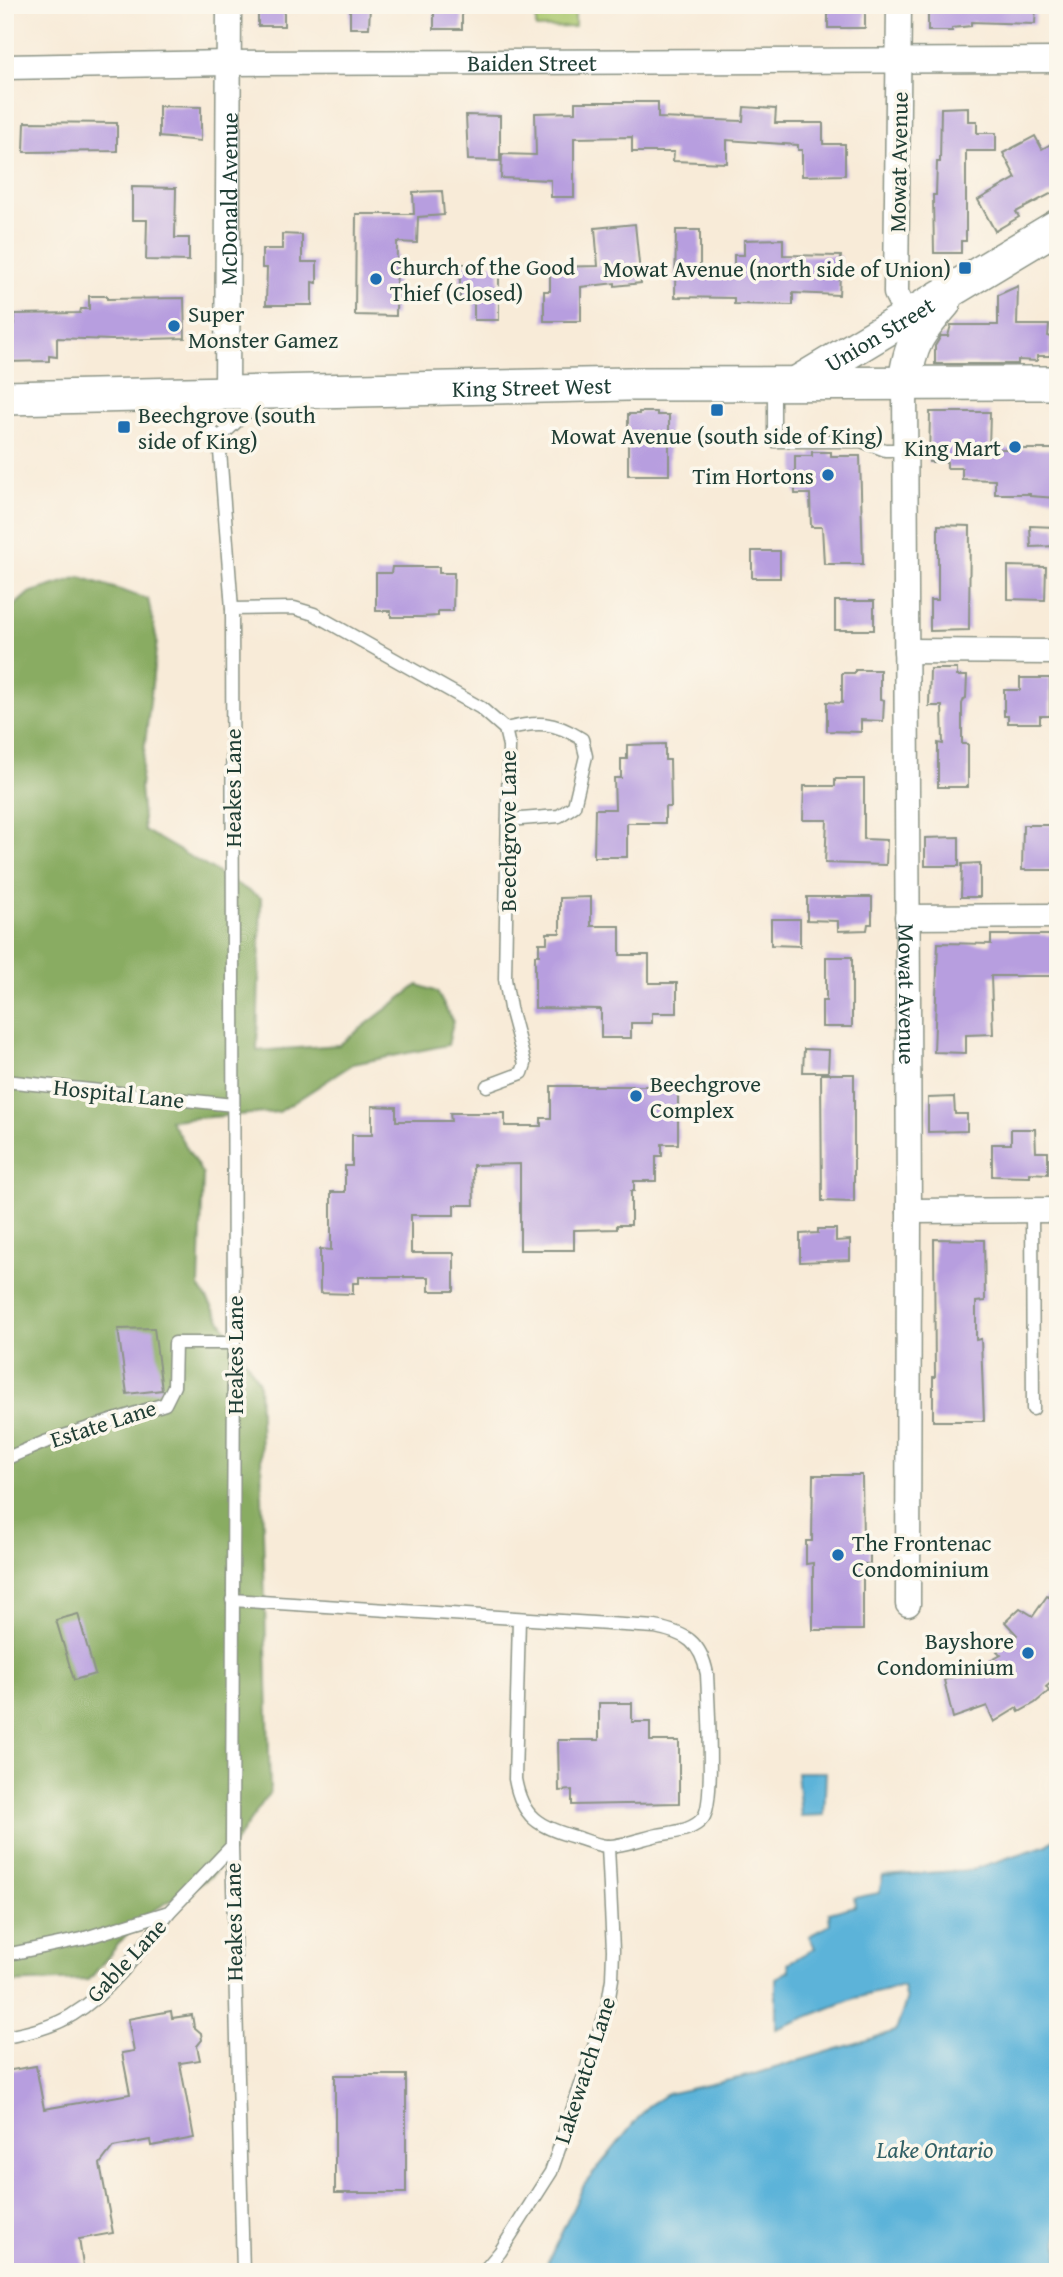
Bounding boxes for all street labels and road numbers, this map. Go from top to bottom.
street label: Baiden Street [467,45,597,79]
street label: Mowat Avenue [880,91,916,233]
street label: McDonald Avenue [211,112,245,286]
street label: Union Street [818,288,940,379]
street label: King Street West [452,368,612,404]
street label: Heakes Lane [216,729,249,847]
street label: Beechgrove Lane [491,750,524,912]
street label: Mowat Avenue [891,923,925,1065]
street label: Hospital Lane [52,1070,186,1116]
street label: Heakes Lane [218,1296,251,1414]
street label: Estate Lane [46,1390,160,1456]
street label: Heakes Lane [215,1862,251,1982]
street label: Gable Lane [78,1911,174,2009]
street label: Lakewatch Lane [545,1992,623,2148]

